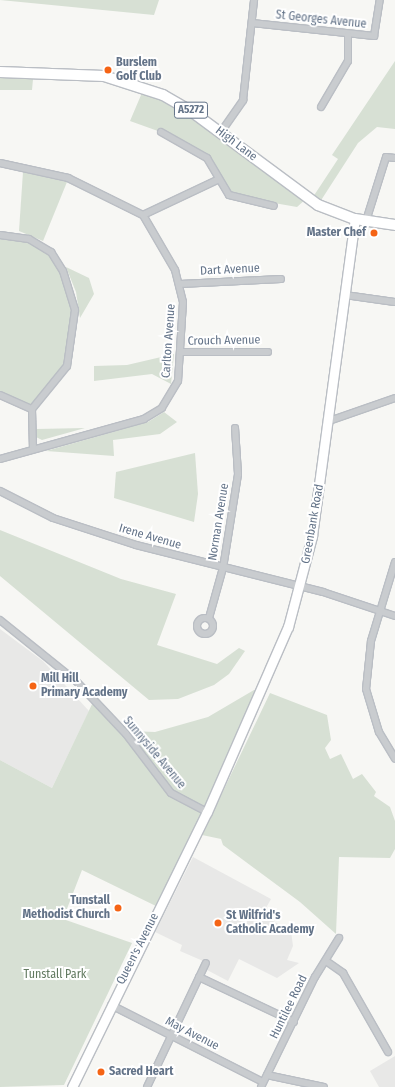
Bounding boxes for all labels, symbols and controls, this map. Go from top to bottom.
street label: St Georges Avenue [275,8,367,32]
place label: Burslem Golf Club [116,56,161,84]
marker: Burslem Golf Club [103,65,113,75]
road number: A5272 [173,101,209,119]
street label: High Lane [212,124,260,164]
place label: Master Chef [307,226,366,240]
marker: Master Chef [369,228,379,238]
street label: Dart Avenue [200,261,260,279]
street label: Carlton Avenue [159,303,179,379]
street label: Crouch Avenue [188,333,260,349]
street label: Norman Avenue [206,482,232,562]
street label: Greenbank Road [299,483,327,565]
street label: Irene Avenue [117,521,183,553]
place label: Mill Hill Primary Academy [41,672,128,700]
marker: Mill Hill Primary Academy [28,681,38,691]
street label: Sunnyside Avenue [120,714,188,792]
place label: Tunstall Methodist Church [22,894,110,922]
marker: Tunstall Methodist Church [113,903,123,913]
place label: St Wilfrid's Catholic Academy [226,909,314,937]
street label: Queen's Avenue [114,911,162,987]
marker: St Wilfrid's Catholic Academy [213,918,223,928]
park label: Tunstall Park [24,968,86,982]
street label: Huntilee Road [267,973,311,1041]
street label: May Avenue [163,1014,221,1054]
place label: Sacred Heart [109,1065,173,1079]
marker: Sacred Heart [96,1067,106,1077]

